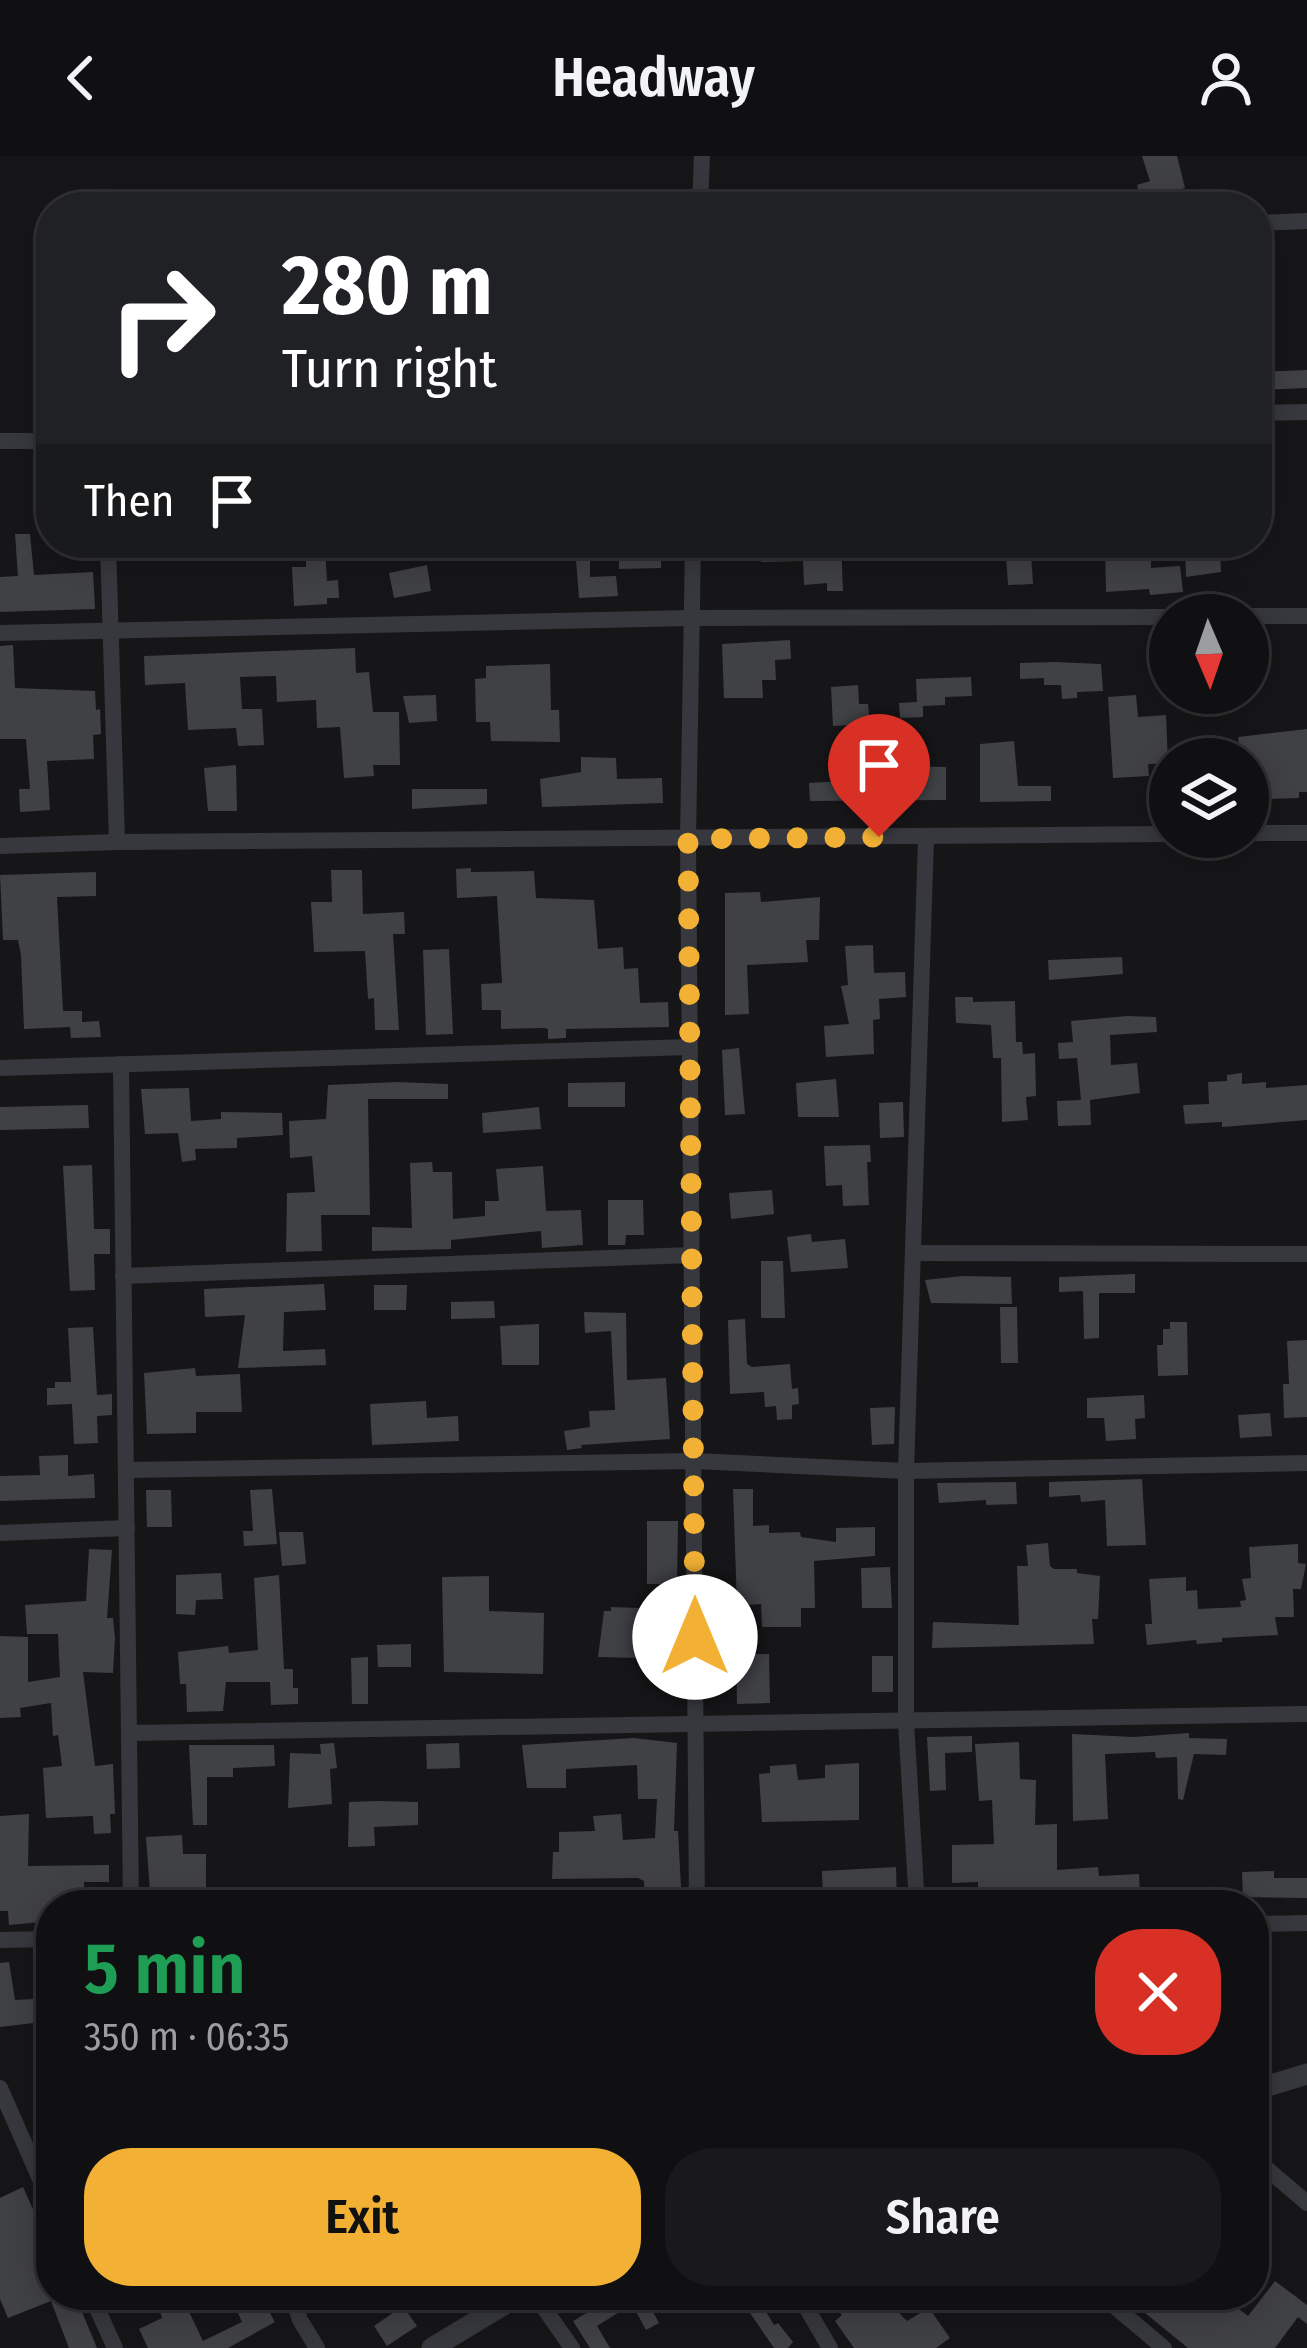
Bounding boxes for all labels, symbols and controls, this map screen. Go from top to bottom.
icon: back [48,45,114,111]
icon: person [1193,45,1259,111]
text: Headway [552,46,755,110]
text: 280 m [282,235,493,336]
icon: right [84,240,240,396]
text: Turn right [282,337,497,401]
icon: arrive [199,468,265,534]
text: Then [84,474,175,528]
north arrow [1149,594,1269,714]
map controls [1149,594,1269,858]
pin [828,714,930,837]
icon: arrive [846,732,912,798]
button: layers [1149,738,1269,858]
position arrow [632,1574,758,1700]
text: 5 min [84,1926,246,2012]
button: close [1095,1929,1221,2055]
text: 350 m · 06:35 [84,2014,289,2060]
button: Exit [84,2148,641,2286]
button: Share [665,2148,1221,2286]

